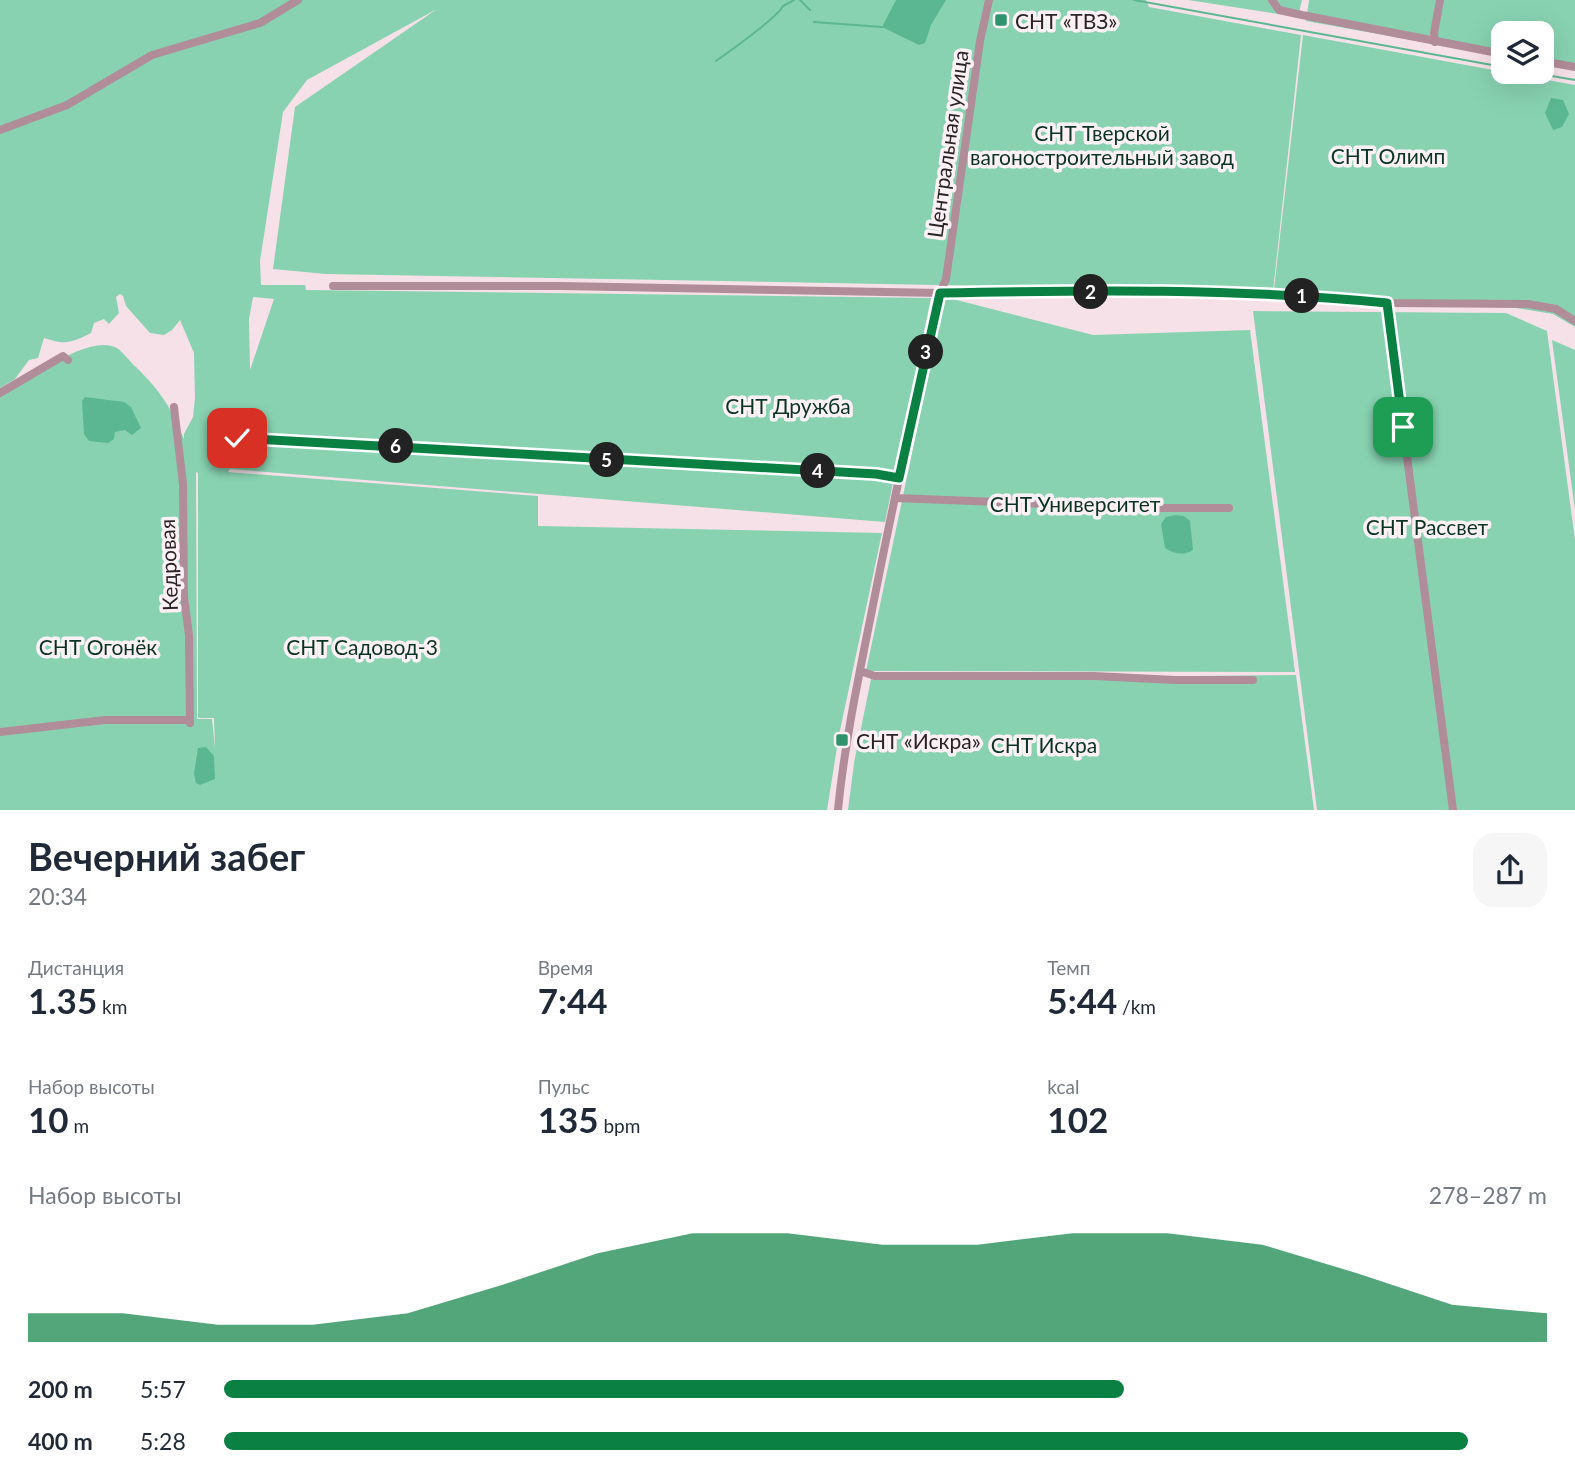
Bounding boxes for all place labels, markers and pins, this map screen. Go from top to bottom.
place label: СНТ «ТВЗ» [1015,8,1117,33]
marker: СНТ «ТВЗ» [993,12,1009,28]
pin: 2 [1074,274,1108,310]
pin: 1 [1284,278,1320,314]
pin: 3 [908,334,944,370]
pin [1373,397,1433,457]
pin [207,408,267,468]
pin: 6 [378,428,414,464]
pin: 5 [590,442,624,477]
pin: 4 [800,454,836,489]
place label: СНТ «Искра» [856,728,981,753]
marker: СНТ «Искра» [834,732,850,748]

